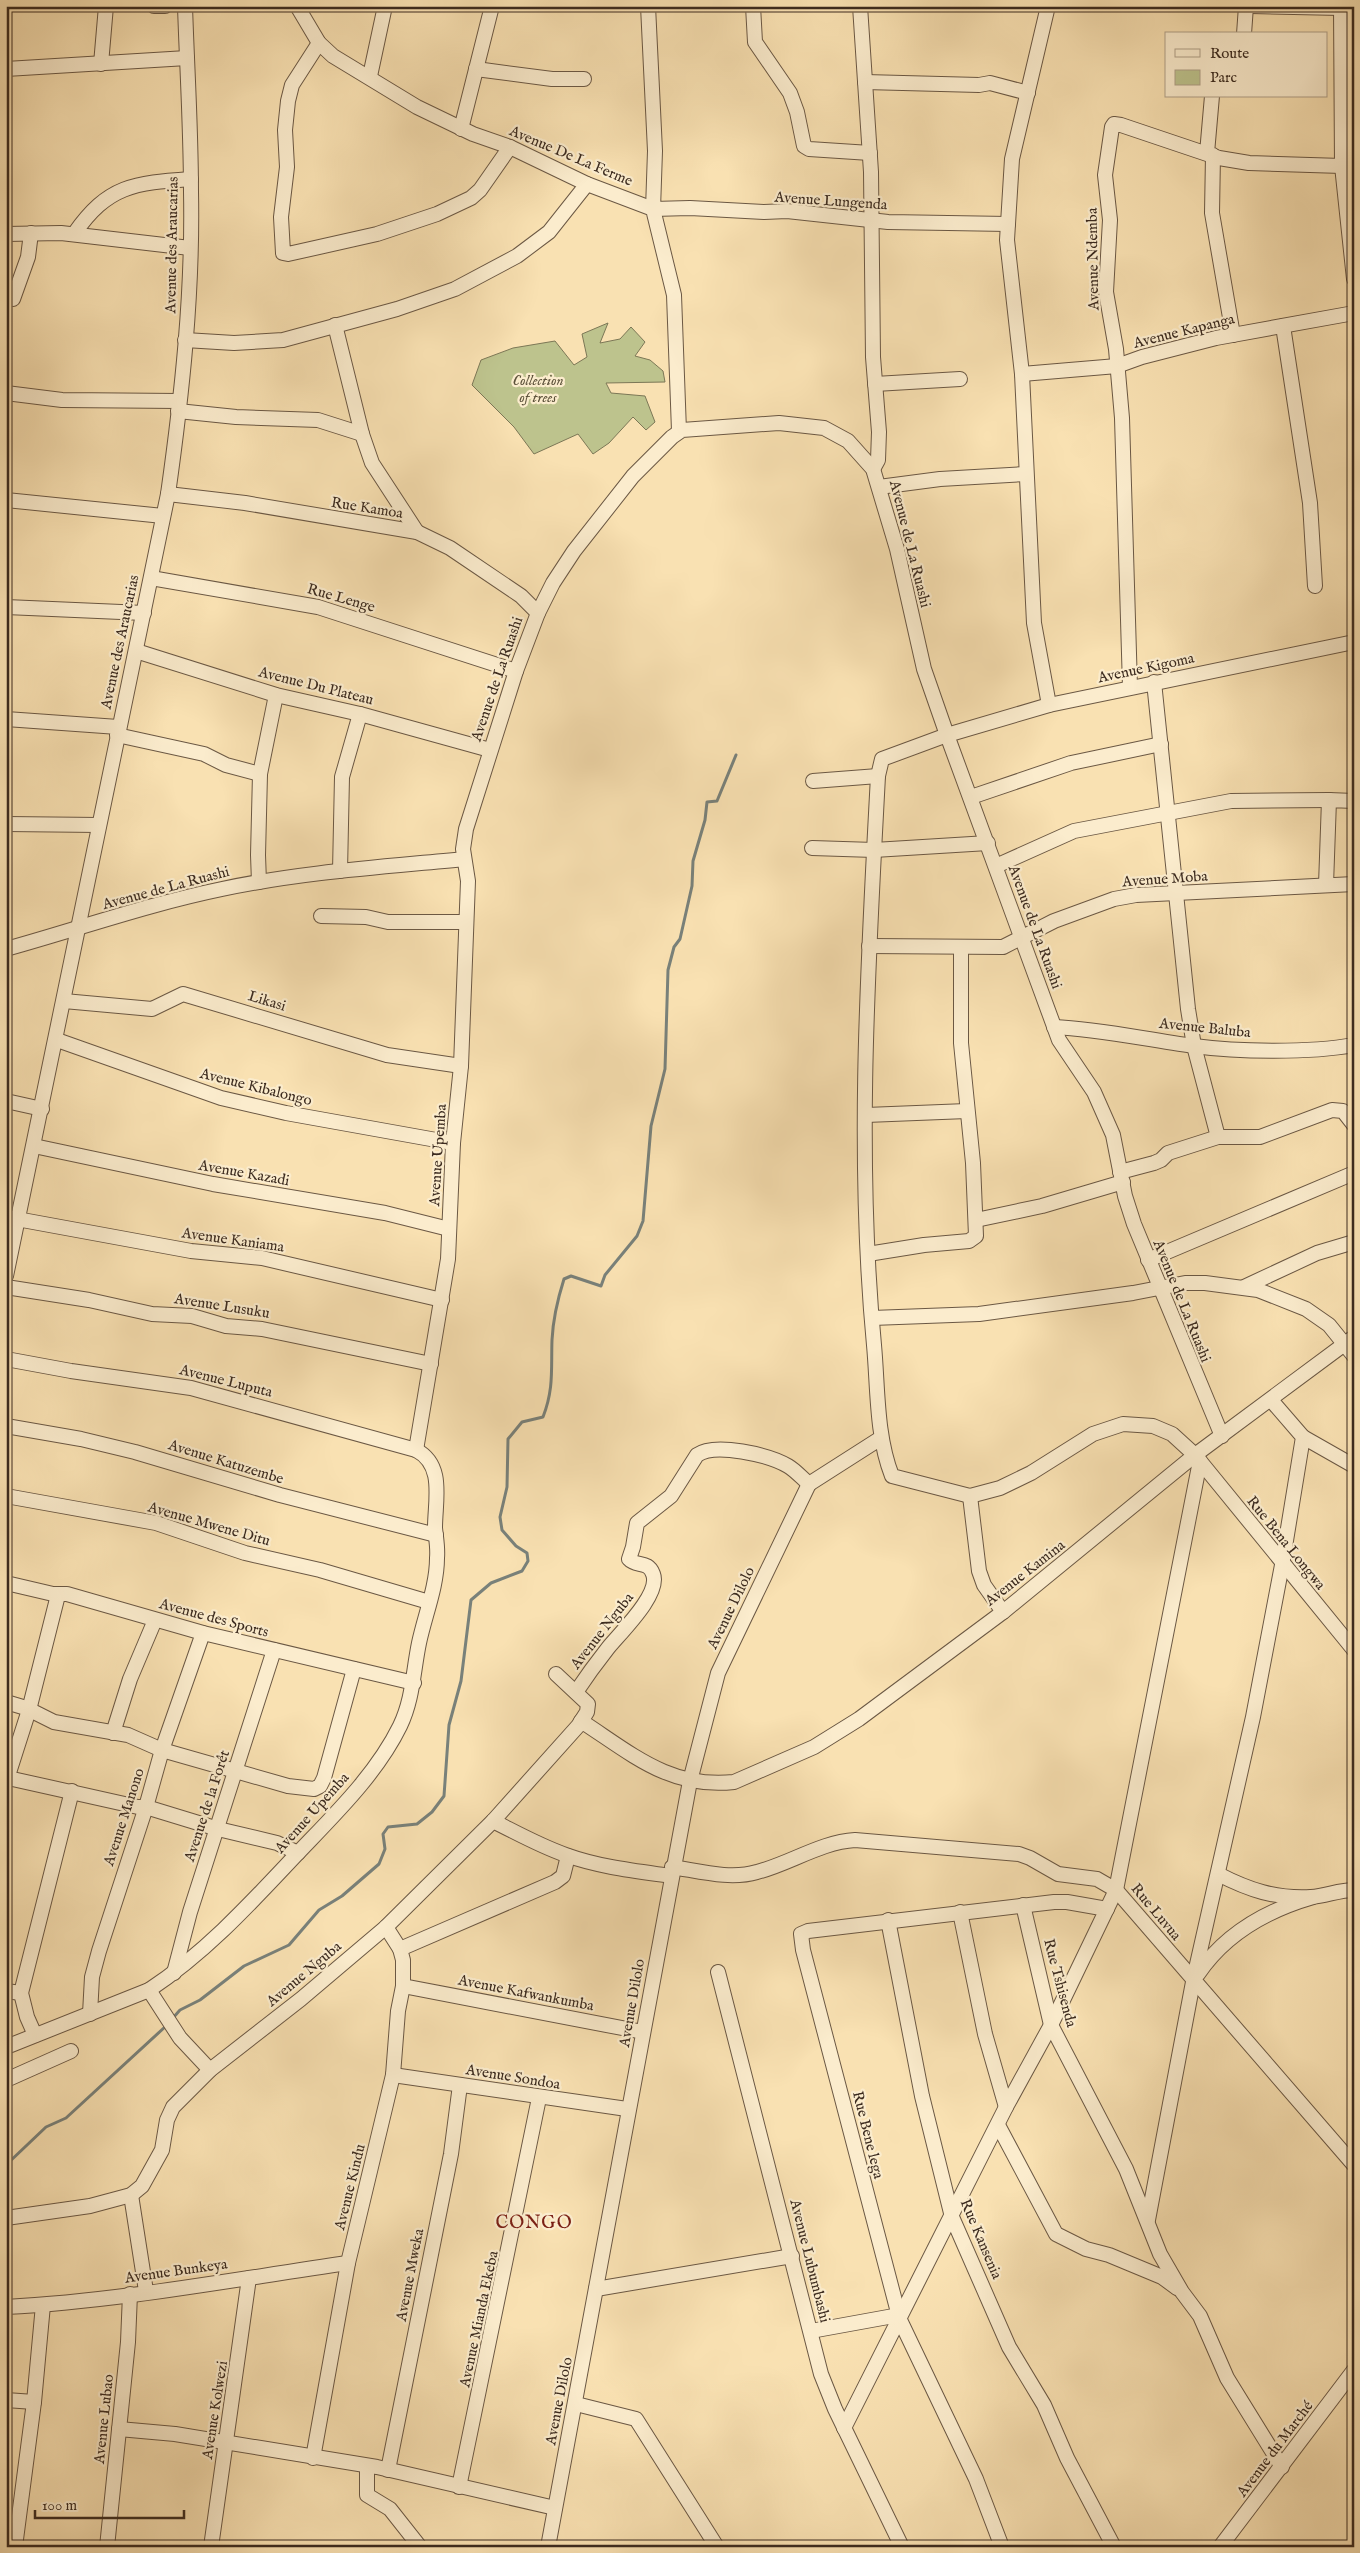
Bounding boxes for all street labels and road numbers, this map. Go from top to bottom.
street label: Avenue De La Ferme [506,121,636,191]
street label: Avenue des Araucarias [161,177,183,314]
street label: Avenue Lungenda [773,188,889,214]
street label: Avenue Ndemba [1083,207,1103,311]
street label: Avenue Kapanga [1130,309,1237,353]
street label: Avenue de La Ruashi [885,477,935,610]
street label: Rue Kamoa [330,493,405,523]
street label: Avenue des Araucarias [96,573,143,712]
street label: Rue Lenge [305,579,377,617]
street label: Avenue de La Ruashi [466,614,527,745]
street label: Avenue Kigoma [1095,648,1197,688]
street label: Avenue Du Plateau [256,662,376,710]
street label: Avenue de La Ruashi [1003,861,1066,992]
street label: Avenue de La Ruashi [100,862,232,914]
street label: Avenue Moba [1121,867,1209,892]
street label: Likasi [246,986,288,1016]
street label: Avenue Baluba [1157,1014,1252,1042]
street label: Avenue Kibalongo [197,1064,314,1110]
street label: Avenue Upemba [425,1103,451,1208]
street label: Avenue Kazadi [196,1155,291,1190]
street label: Avenue Kaniama [180,1223,286,1257]
street label: Avenue de La Ruashi [1148,1236,1215,1365]
street label: Avenue Lusuku [172,1289,271,1323]
street label: Avenue Luputa [177,1360,275,1402]
street label: Avenue Katuzembe [165,1435,286,1489]
street label: Rue Bena Longwa [1242,1492,1330,1594]
street label: Avenue Mwene Ditu [145,1497,273,1551]
street label: Avenue Kamina [980,1535,1069,1611]
street label: Avenue Dilolo [702,1564,759,1653]
street label: Avenue Nguba [566,1588,638,1674]
street label: Avenue des Sports [156,1594,271,1642]
street label: Avenue de la Forêt [180,1748,234,1865]
street label: Avenue Manono [99,1766,149,1869]
street label: Avenue Upemba [270,1768,354,1858]
street label: Rue Luvua [1127,1880,1186,1945]
street label: Avenue Nguba [262,1937,346,2012]
street label: Rue Tshisenda [1039,1937,1081,2030]
street label: Avenue Dilolo [615,1957,649,2050]
street label: Avenue Kafwankumba [455,1970,596,2016]
street label: Avenue Sondoa [463,2060,562,2094]
street label: Rue Bene lega [848,2089,888,2181]
street label: Avenue Kindu [330,2142,370,2233]
street label: Avenue Lubumbashi [785,2196,835,2325]
street label: Rue Kansenia [956,2196,1007,2282]
street label: Avenue Mweka [392,2227,428,2324]
street label: Avenue Mianda Ekeba [455,2248,503,2390]
street label: Avenue Bunkeya [123,2254,229,2288]
street label: Avenue Dilolo [541,2355,577,2448]
street label: Avenue Kolwezi [198,2359,232,2462]
street label: Avenue Lubao [90,2373,118,2466]
street label: Avenue du Marché [1232,2397,1317,2502]

